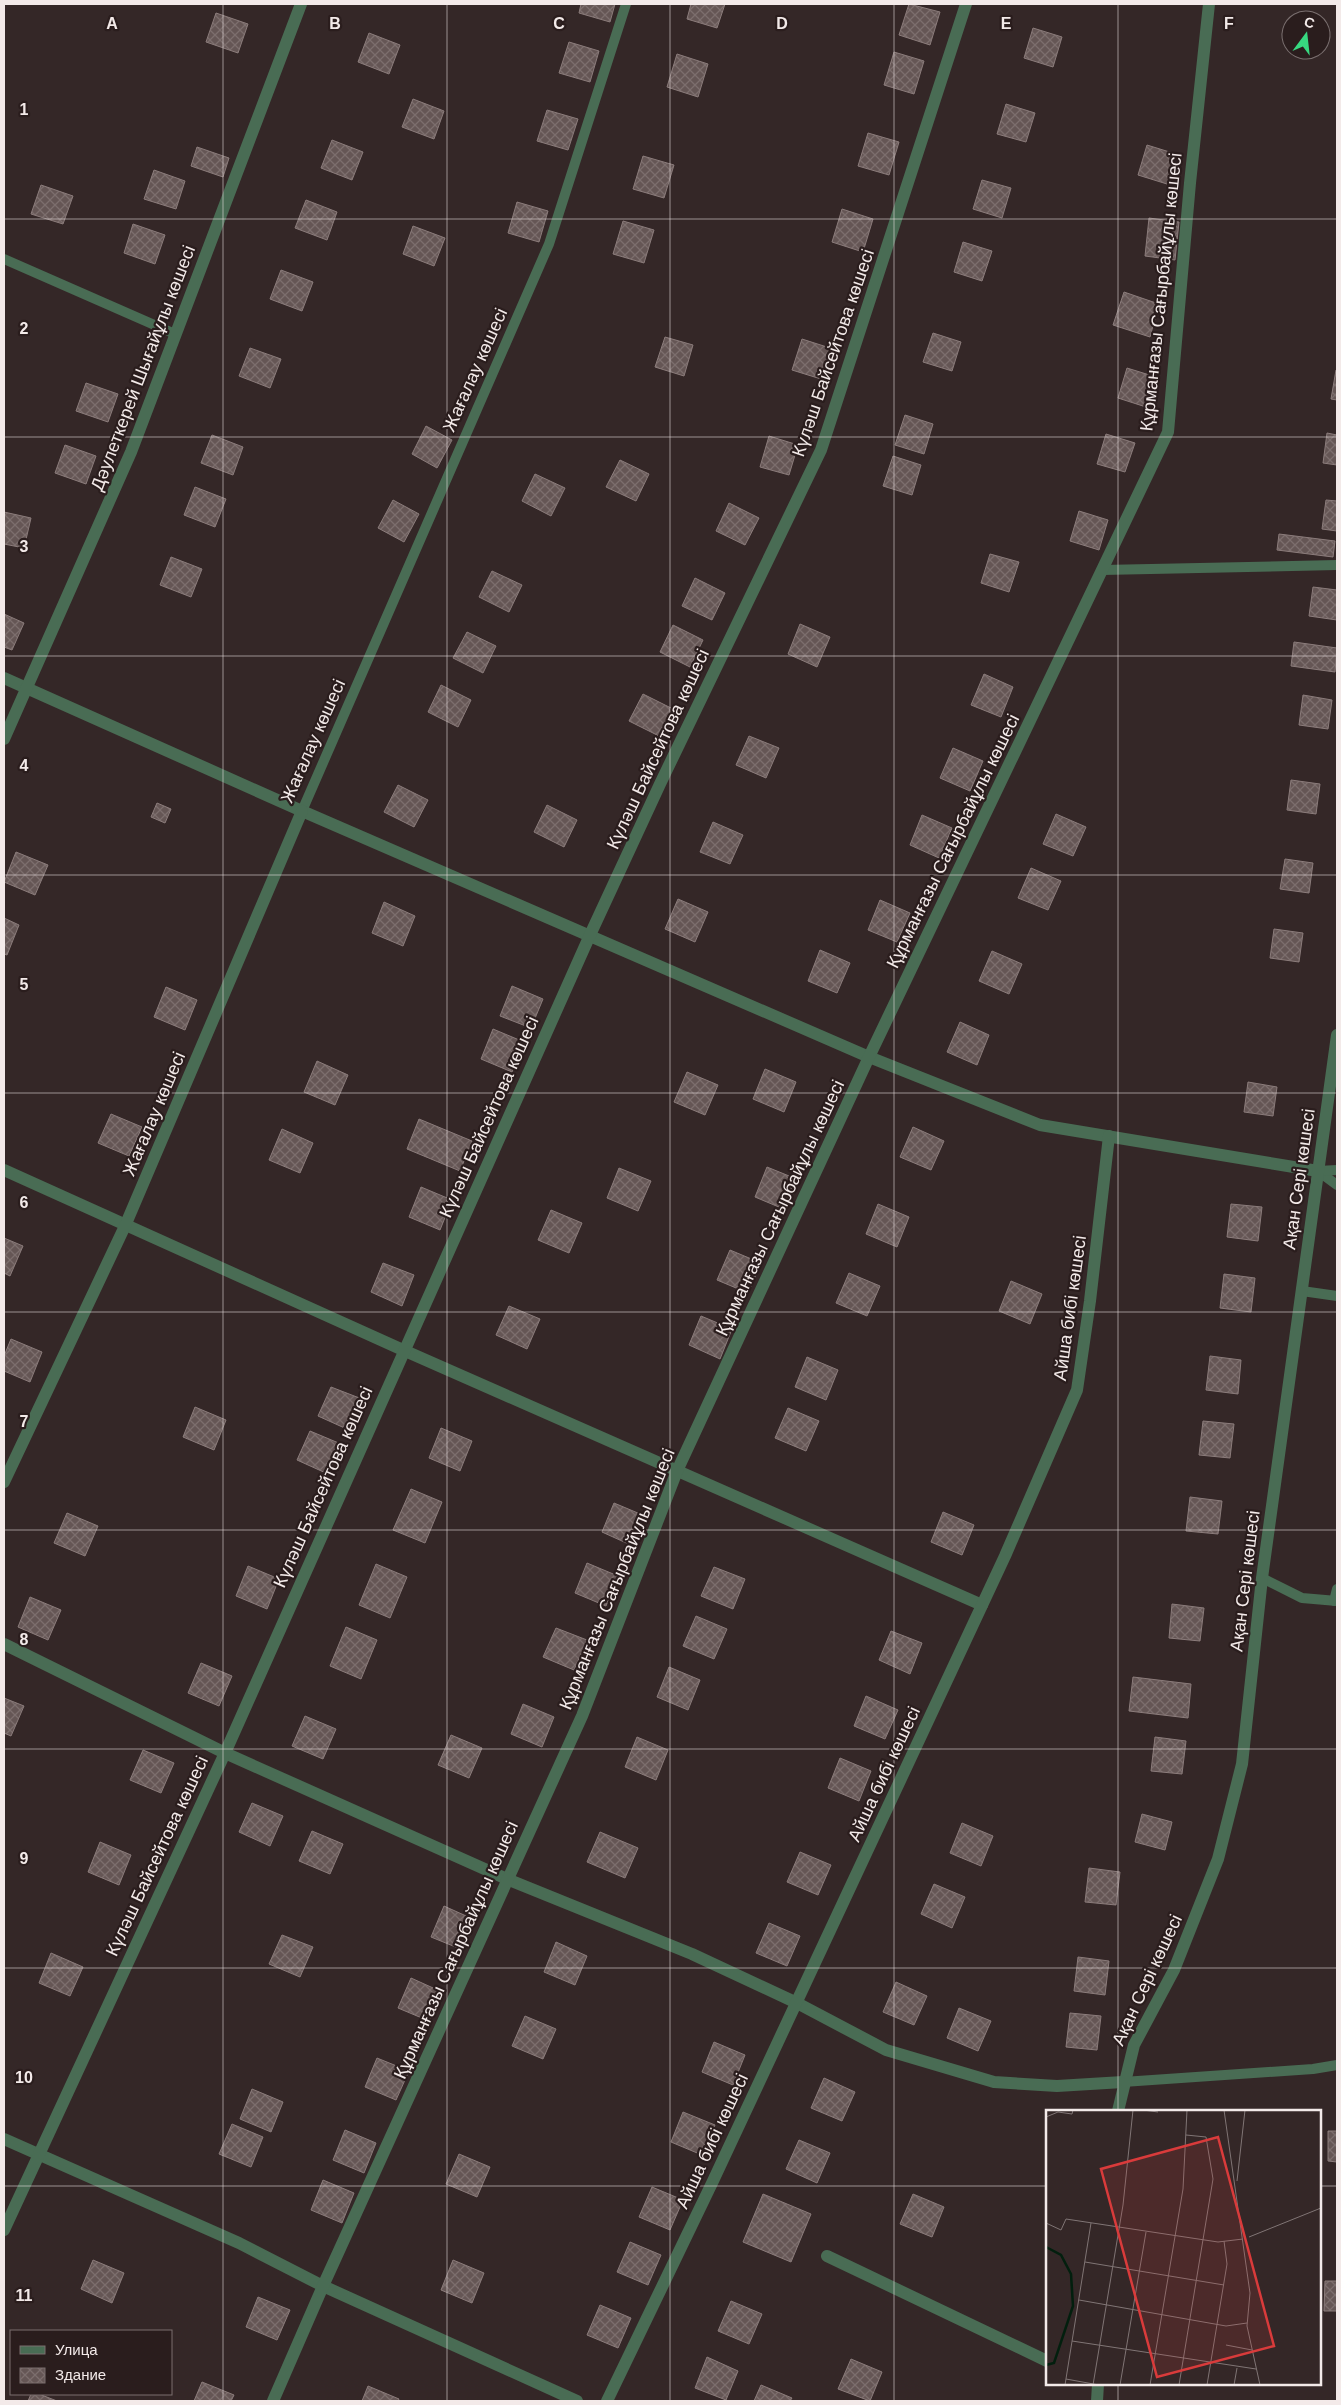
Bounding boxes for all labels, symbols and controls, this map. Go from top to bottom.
north arrow [1281,10,1331,60]
text: С [1302,13,1316,31]
text: A [106,15,118,32]
text: B [329,15,341,32]
text: C [553,15,565,32]
text: D [776,15,788,32]
text: E [1001,15,1012,32]
text: F [1224,15,1234,32]
text: 1 [20,101,29,118]
street label: Құрманғазы Сағырбайұлы көшесі [1136,152,1186,432]
street label: Дәулеткерей Шығайұлы көшесі [87,243,199,493]
street label: Күләш Байсейтова көшесі [788,247,878,459]
street label: Жағалау көшесі [439,305,511,435]
text: 2 [20,320,29,337]
text: 3 [20,538,29,555]
street label: Күләш Байсейтова көшесі [603,646,713,852]
street label: Жағалау көшесі [277,676,349,806]
street label: Құрманғазы Сағырбайұлы көшесі [883,711,1023,971]
text: 4 [20,757,29,774]
text: 5 [20,976,29,993]
street label: Күләш Байсейтова көшесі [435,1013,543,1221]
street label: Жағалау көшесі [119,1049,189,1179]
street label: Құрманғазы Сағырбайұлы көшесі [712,1077,848,1339]
street label: Ақан Сері көшесі [1279,1107,1319,1251]
text: 6 [20,1194,29,1211]
street label: Айша бибі көшесі [1050,1234,1090,1382]
street label: Күләш Байсейтова көшесі [269,1383,377,1591]
text: 7 [20,1413,29,1430]
street label: Құрманғазы Сағырбайұлы көшесі [555,1446,679,1712]
street label: Ақан Сері көшесі [1226,1509,1264,1653]
text: 8 [20,1631,29,1648]
street label: Айша бибі көшесі [844,1703,924,1845]
street label: Күләш Байсейтова көшесі [102,1753,212,1959]
street label: Құрманғазы Сағырбайұлы көшесі [390,1818,522,2082]
text: 9 [20,1850,29,1867]
street label: Ақан Сері көшесі [1108,1911,1186,2049]
text: 10 [15,2069,33,2086]
street label: Айша бибі көшесі [672,2070,752,2212]
inset map [1046,2110,1321,2385]
text: 11 [16,2287,33,2304]
legend [10,2330,172,2395]
text: Улица [55,2341,98,2358]
text: Здание [55,2366,106,2383]

